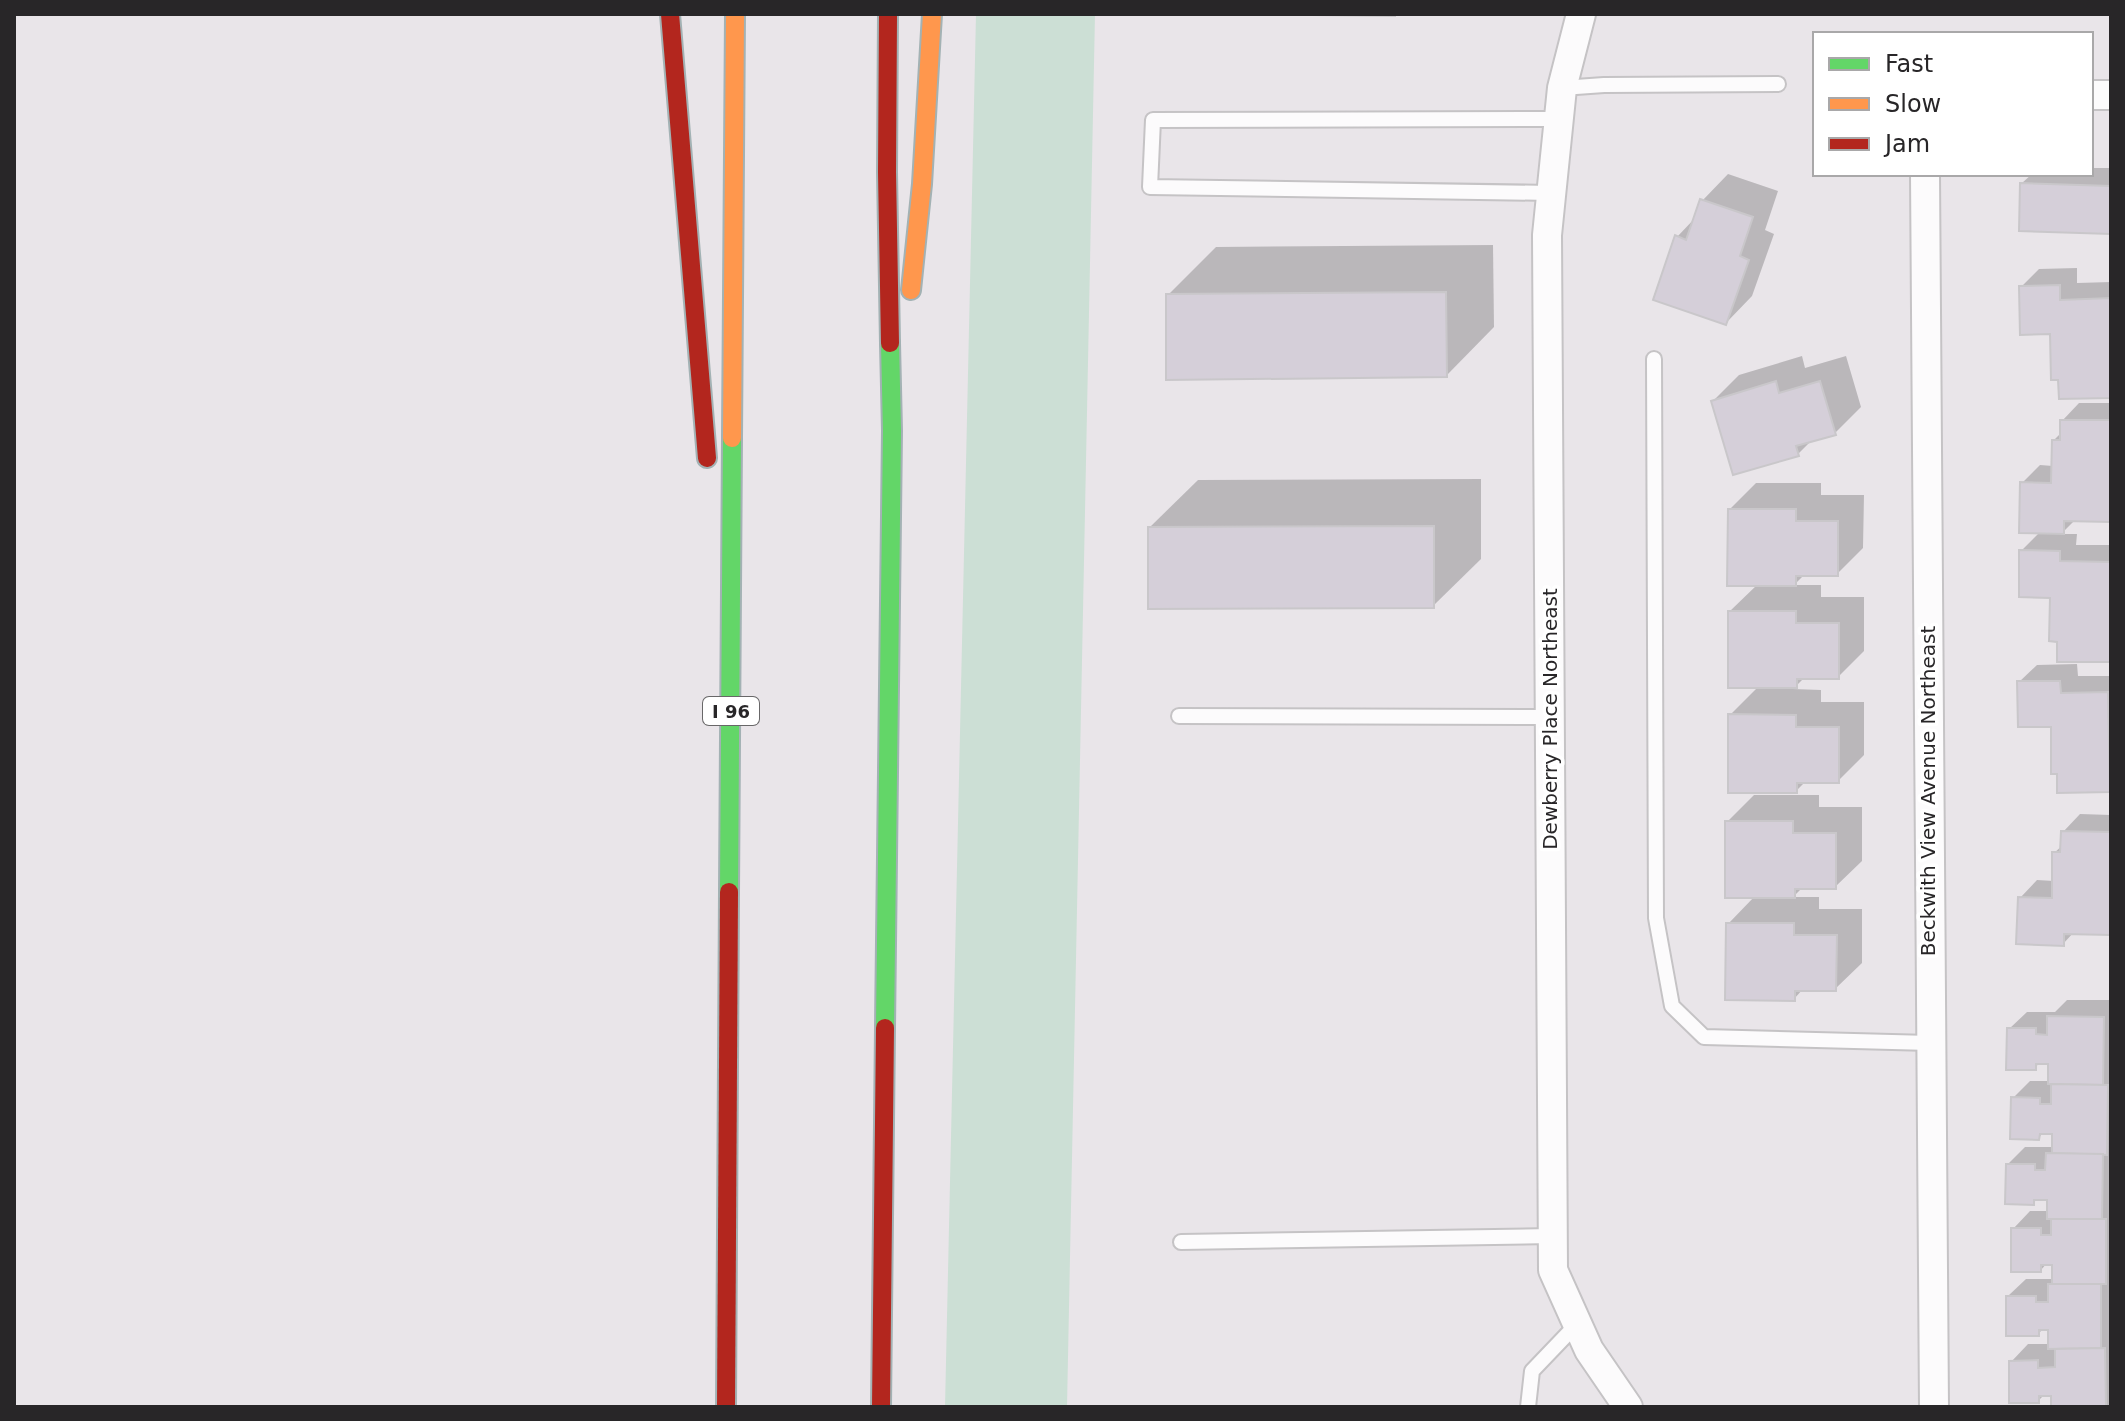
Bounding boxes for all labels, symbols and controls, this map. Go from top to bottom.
legend [1813,32,2093,176]
text: Fast [1885,50,1933,78]
text: Slow [1885,90,1941,118]
text: Jam [1883,130,1930,158]
street label: Dewberry Place Northeast [1538,588,1562,850]
street label: Beckwith View Avenue Northeast [1916,626,1940,956]
road number: I 96 [703,697,759,725]

